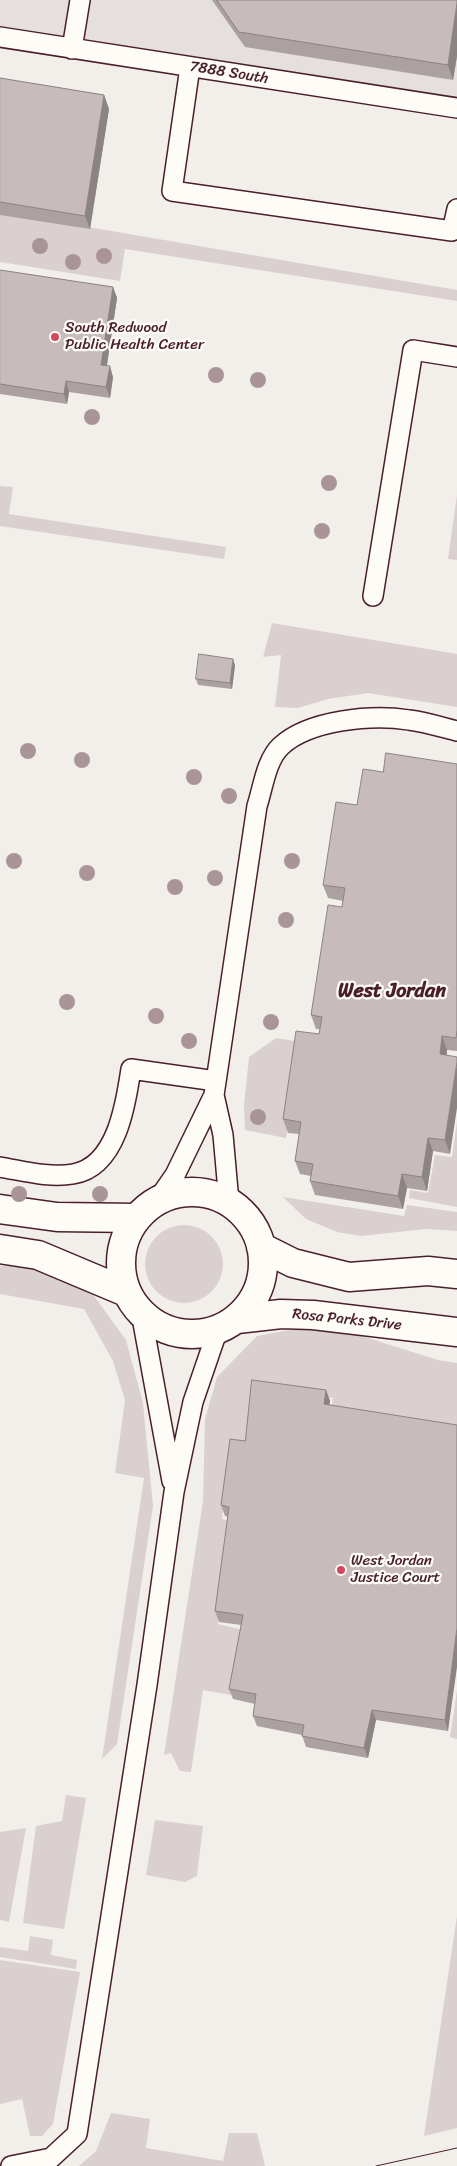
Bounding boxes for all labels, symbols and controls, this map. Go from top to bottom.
street label: 7888 South [189,58,269,88]
place label: South Redwood Public Health Center [65,319,204,354]
marker: South Redwood Public Health Center [49,331,61,343]
district label: West Jordan [338,980,446,1004]
street label: Rosa Parks Drive [291,1305,403,1335]
place label: West Jordan Justice Court [351,1552,440,1587]
marker: West Jordan Justice Court [335,1564,347,1576]

